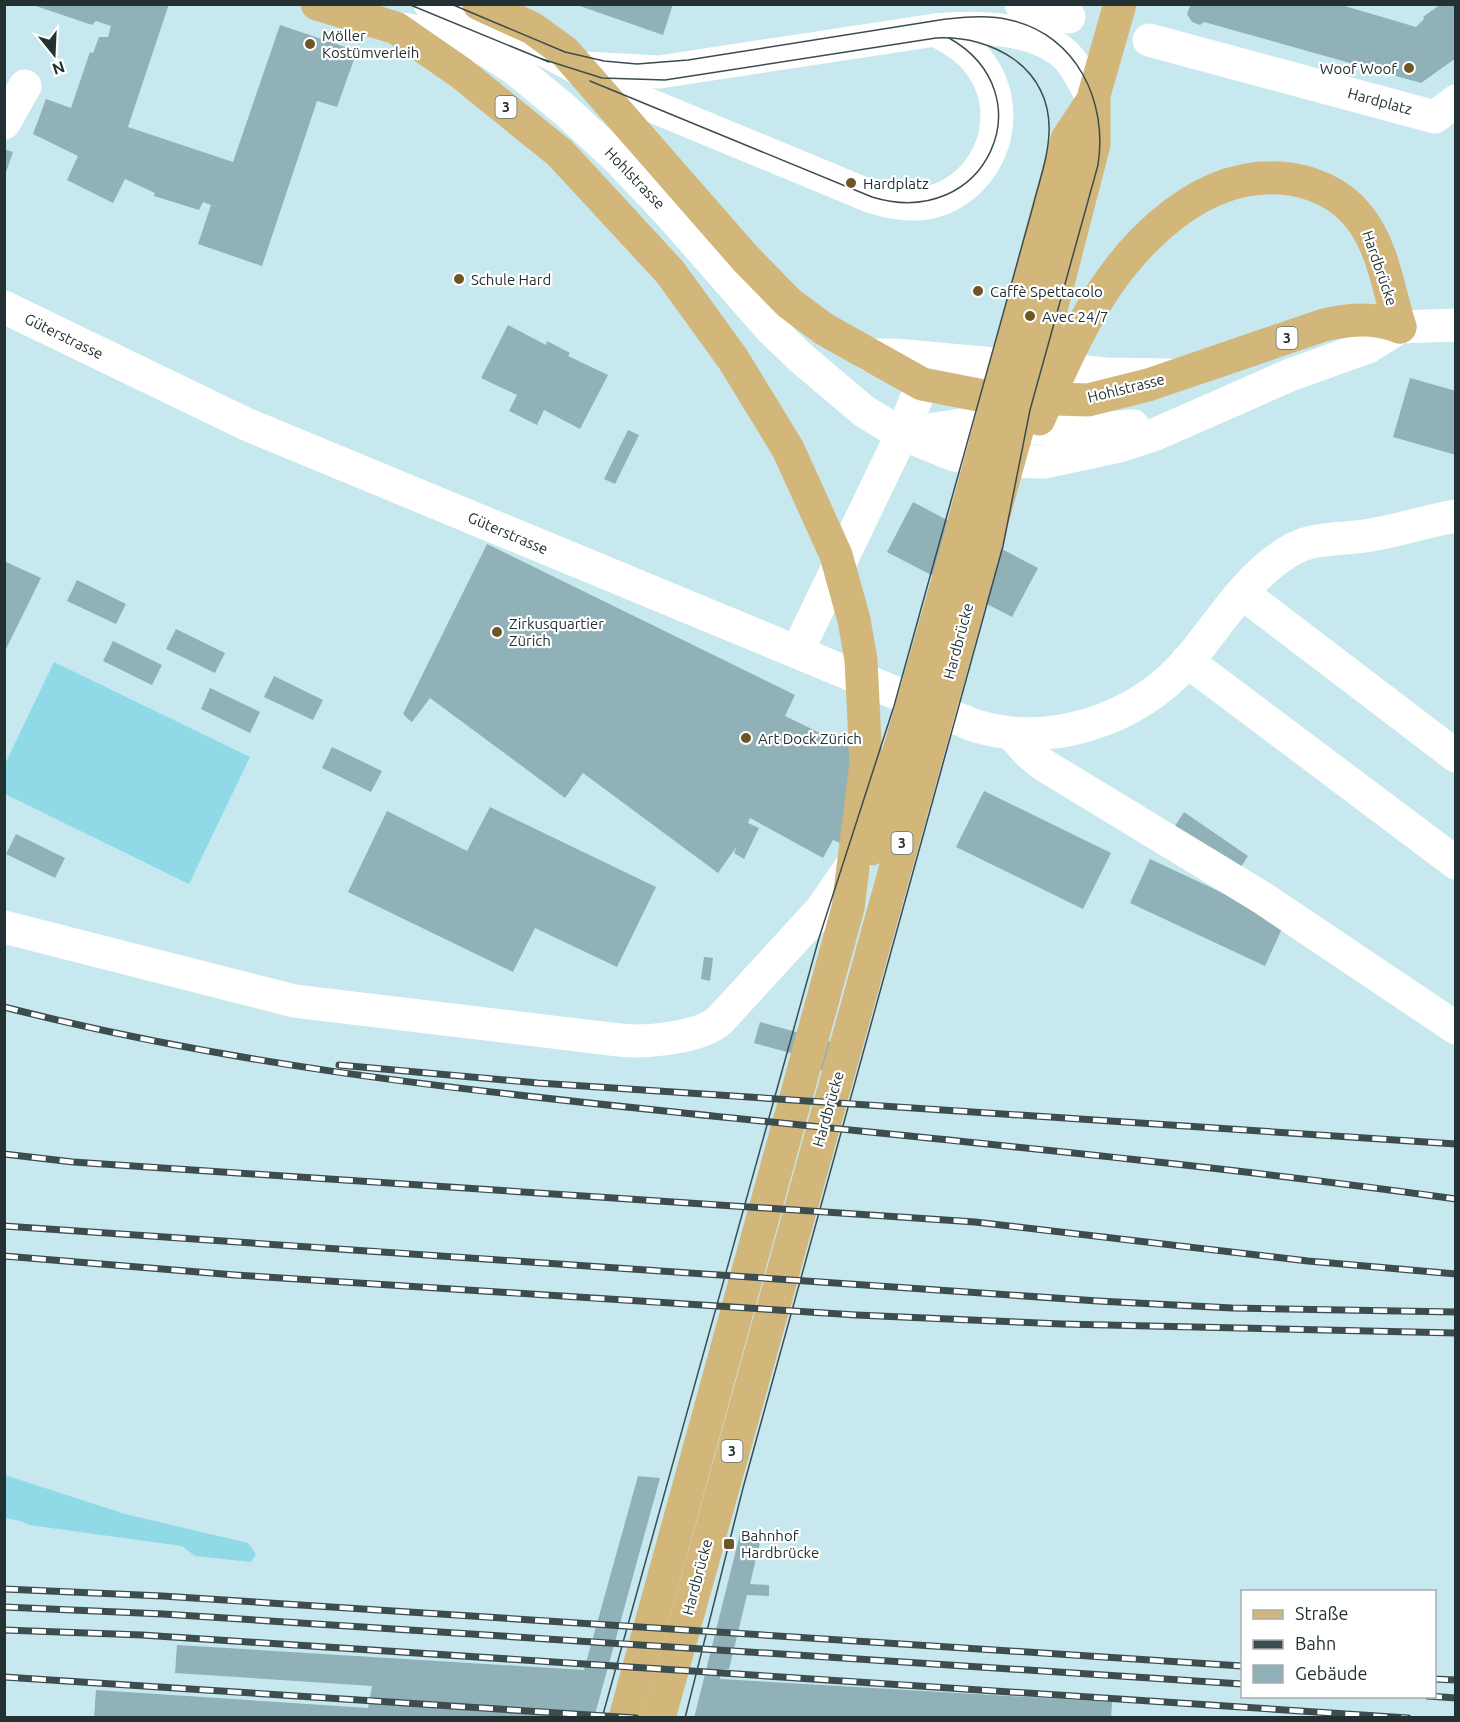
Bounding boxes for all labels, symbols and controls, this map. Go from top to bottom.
north arrow [24,24,84,84]
place label: Möller Kostümverleih [322,27,419,61]
marker: Möller Kostümverleih [303,37,317,51]
text: N [50,58,67,79]
place label: Woof Woof [1320,60,1397,77]
marker: Woof Woof [1402,61,1416,75]
street label: Hardplatz [1346,84,1414,118]
road number: 3 [496,96,516,118]
street label: Hohlstrasse [602,144,668,212]
place label: Hardplatz [863,175,929,192]
marker: Hardplatz [844,176,858,190]
street label: Hardbrücke [1359,228,1401,308]
place label: Schule Hard [471,271,551,288]
marker: Schule Hard [452,272,466,286]
place label: Caffè Spettacolo [990,283,1103,300]
marker: Caffè Spettacolo [971,284,985,298]
place label: Avec 24/7 [1042,308,1108,325]
marker: Avec 24/7 [1023,309,1037,323]
street label: Güterstrasse [22,310,106,362]
road number: 3 [1276,327,1298,349]
street label: Hohlstrasse [1086,370,1166,406]
street label: Güterstrasse [465,508,551,558]
street label: Hardbrücke [940,601,976,681]
place label: Zirkusquartier Zürich [509,615,604,649]
marker: Zirkusquartier Zürich [490,625,504,639]
place label: Art Dock Zürich [758,730,862,747]
marker: Art Dock Zürich [739,731,753,745]
road number: 3 [892,832,912,854]
street label: Hardbrücke [809,1069,847,1149]
road number: 3 [722,1440,742,1462]
place label: Bahnhof Hardbrücke [741,1527,819,1561]
street label: Hardbrücke [679,1537,715,1617]
marker: Bahnhof Hardbrücke [722,1537,736,1551]
legend [1241,1590,1436,1698]
text: Straße [1295,1603,1348,1623]
text: Bahn [1295,1633,1336,1653]
text: Gebäude [1295,1663,1367,1683]

